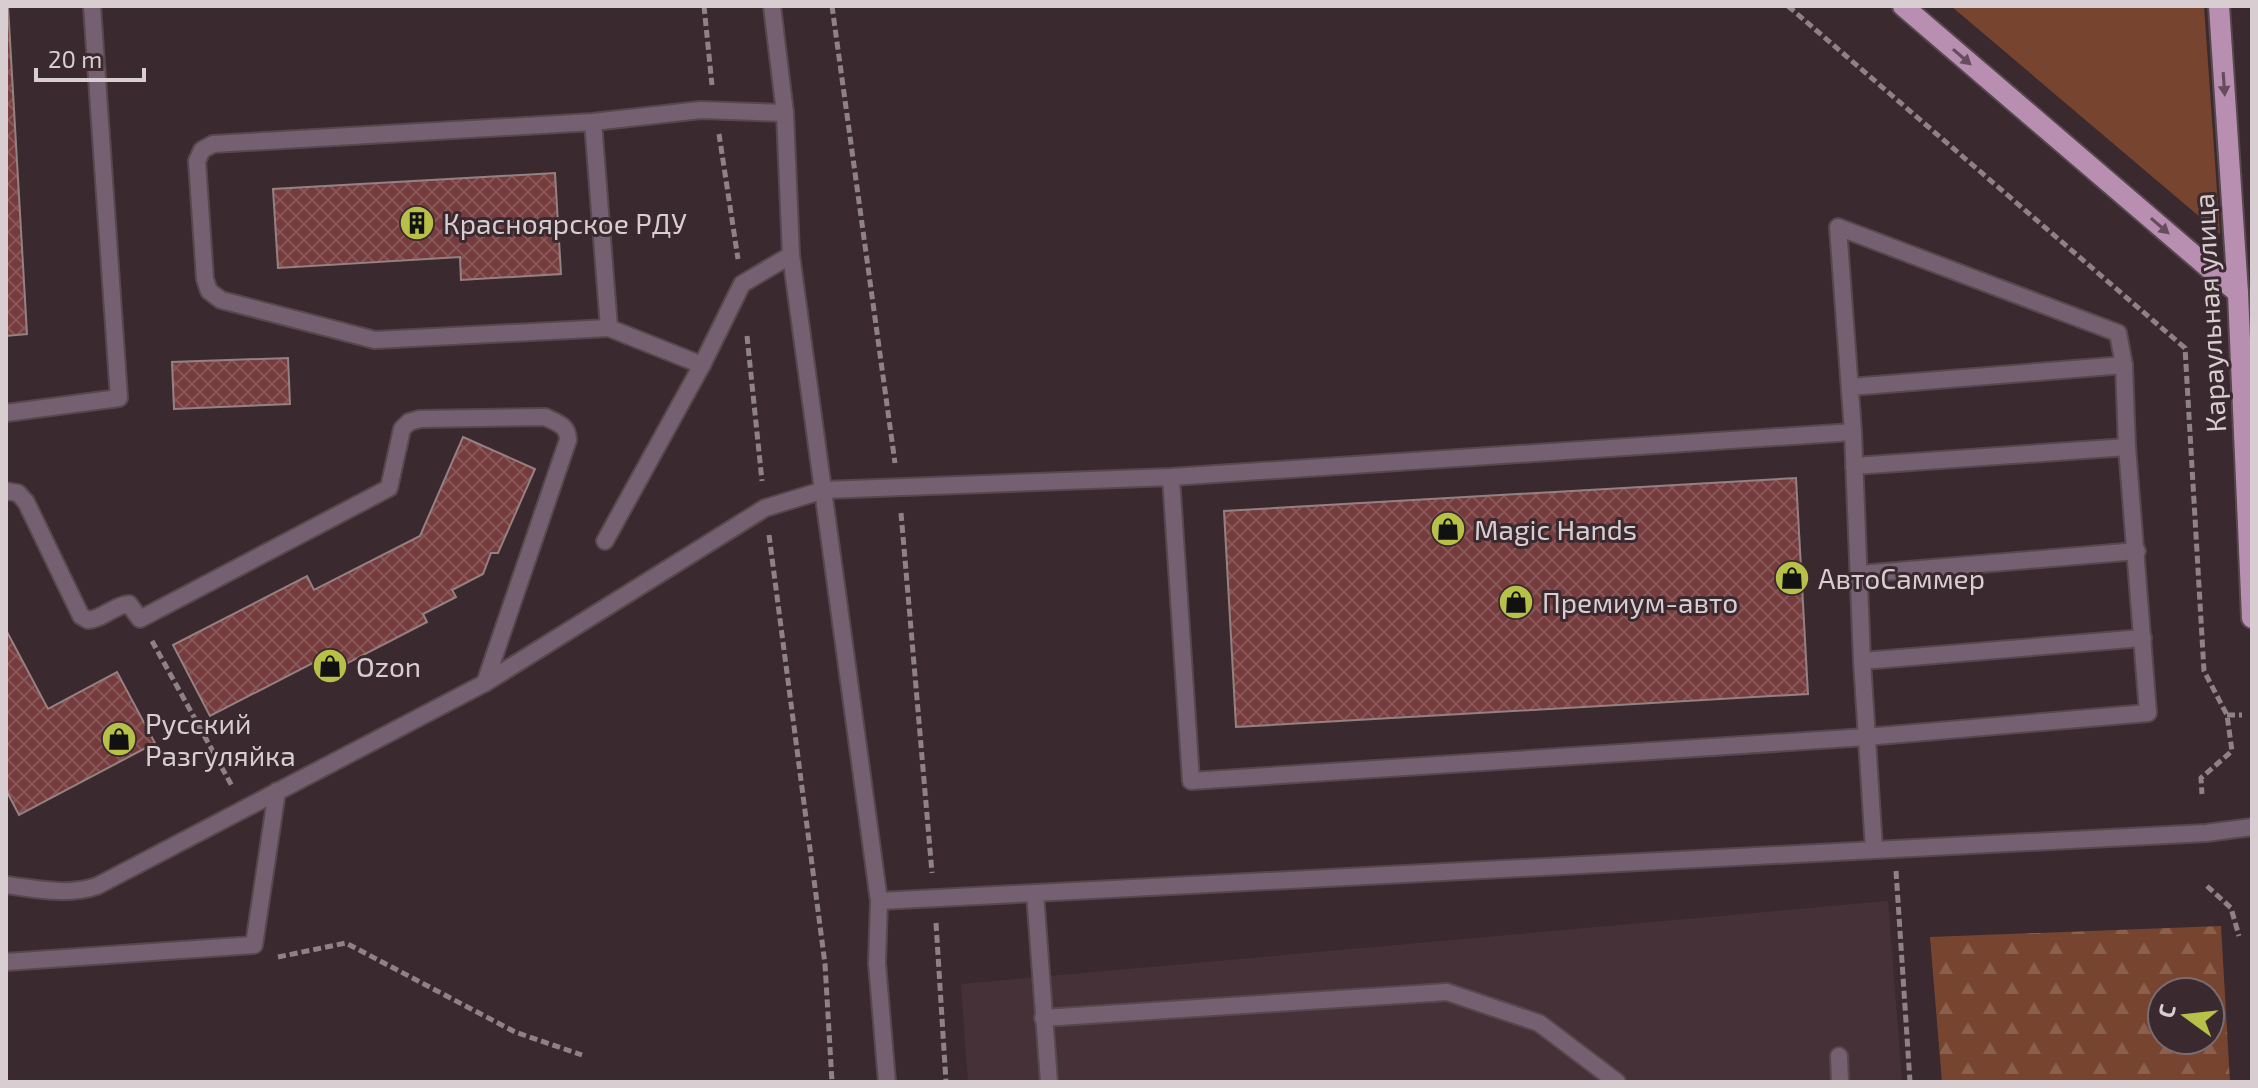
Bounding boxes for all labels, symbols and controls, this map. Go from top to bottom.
scale bar [36,32,144,82]
text: 20 m [48,44,102,73]
one-way arrow [1952,48,1972,65]
one-way arrow [2218,72,2231,97]
street label: Караульная улица [2186,192,2232,434]
building icon: Красноярское РДУ [398,204,436,242]
place label: Красноярское РДУ [443,206,687,240]
one-way arrow [2149,217,2169,234]
shop icon: Magic Hands [1429,510,1467,548]
place label: Magic Hands [1474,512,1637,546]
shop icon: АвтоСаммер [1773,559,1811,597]
place label: АвтоСаммер [1818,561,1985,595]
shop icon: Премиум-авто [1497,583,1535,621]
place label: Премиум-авто [1542,585,1738,619]
shop icon: Ozon [311,647,349,685]
place label: Ozon [356,649,421,683]
place label: Русский Разгуляйка [145,706,296,772]
shop icon: Русский Разгуляйка [100,720,138,758]
north arrow [2146,976,2226,1056]
text: С [2151,1001,2180,1020]

